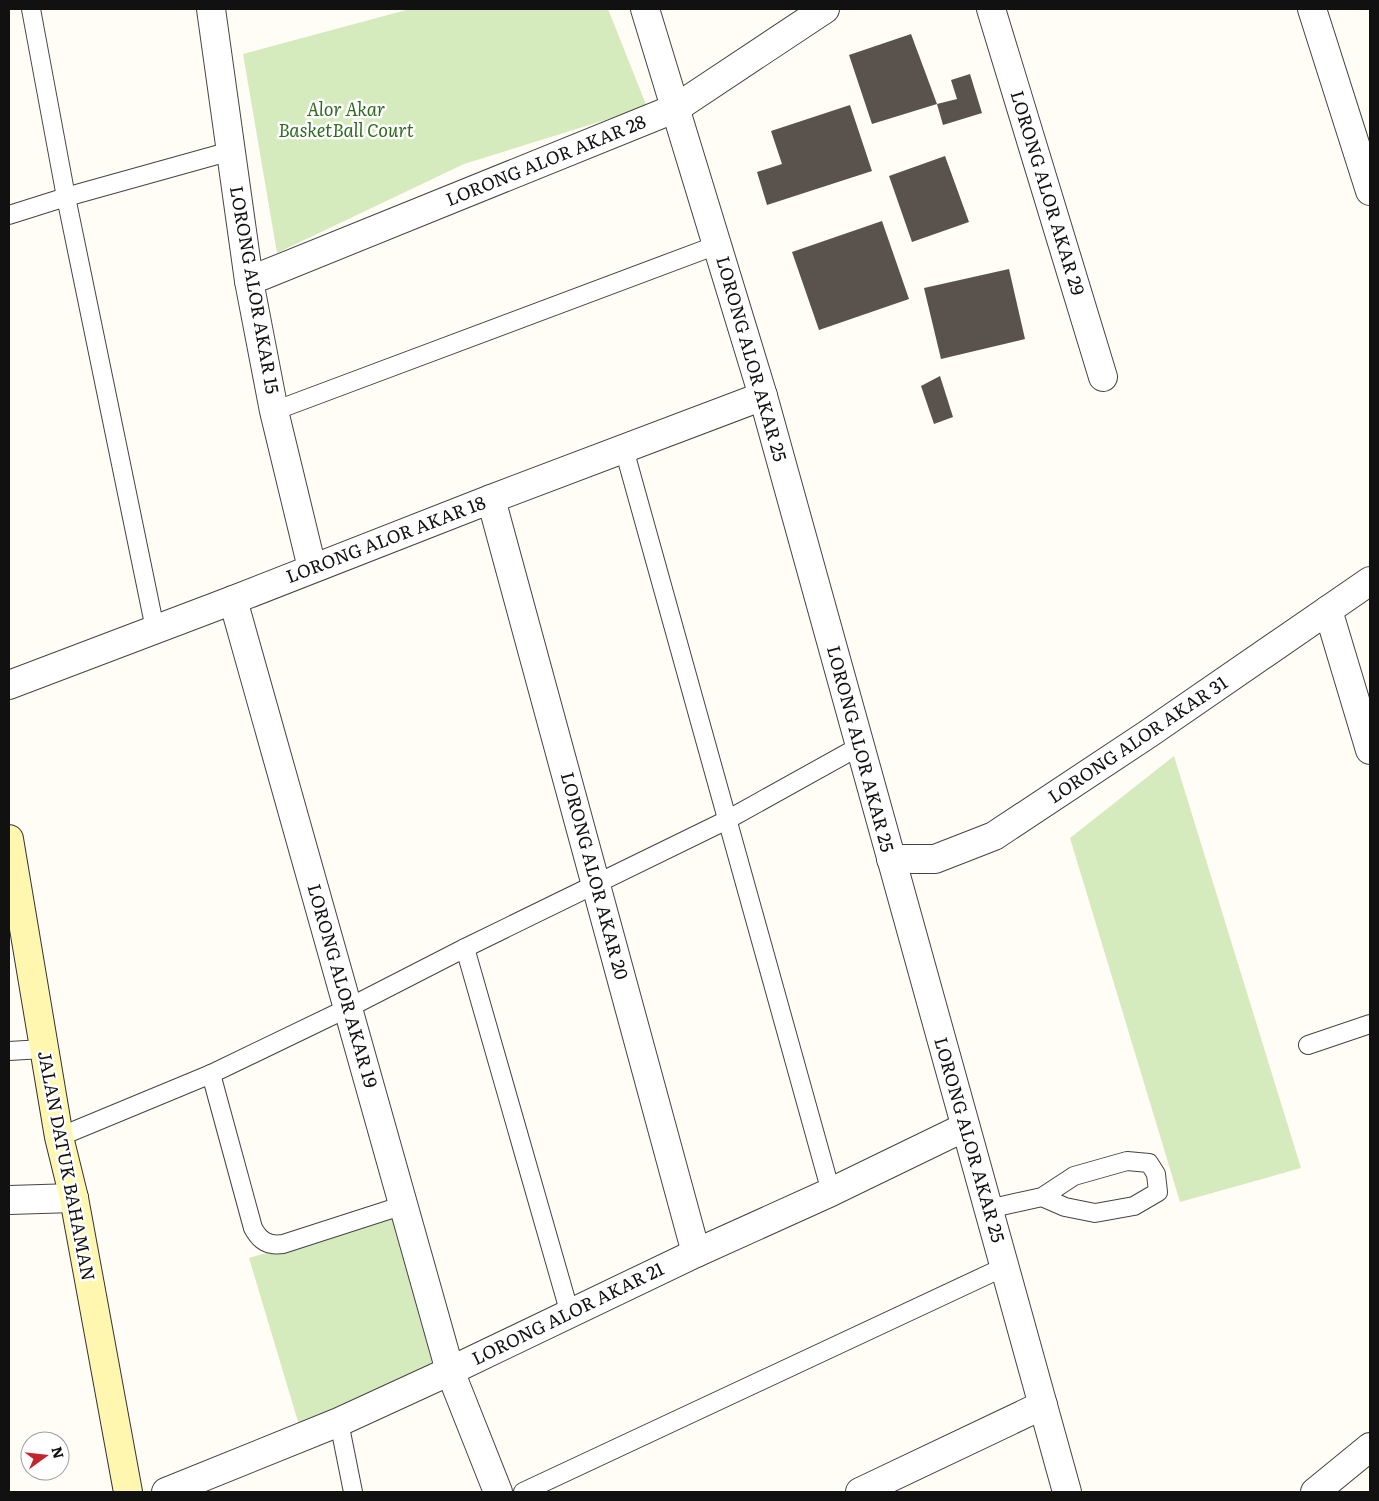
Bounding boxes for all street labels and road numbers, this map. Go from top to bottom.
street label: LORONG ALOR AKAR 29 [1004,87,1092,298]
street label: LORONG ALOR AKAR 28 [441,107,650,212]
street label: LORONG ALOR AKAR 15 [224,184,287,396]
street label: LORONG ALOR AKAR 25 [710,253,795,465]
street label: LORONG ALOR AKAR 18 [282,488,489,589]
street label: LORONG ALOR AKAR 25 [821,642,902,855]
street label: LORONG ALOR AKAR 31 [1042,668,1232,809]
street label: LORONG ALOR AKAR 20 [555,769,636,982]
street label: LORONG ALOR AKAR 19 [301,880,386,1091]
street label: LORONG ALOR AKAR 25 [928,1034,1013,1246]
street label: JALAN DATUK BAHAMAN [32,1048,103,1283]
street label: LORONG ALOR AKAR 21 [467,1254,668,1371]

